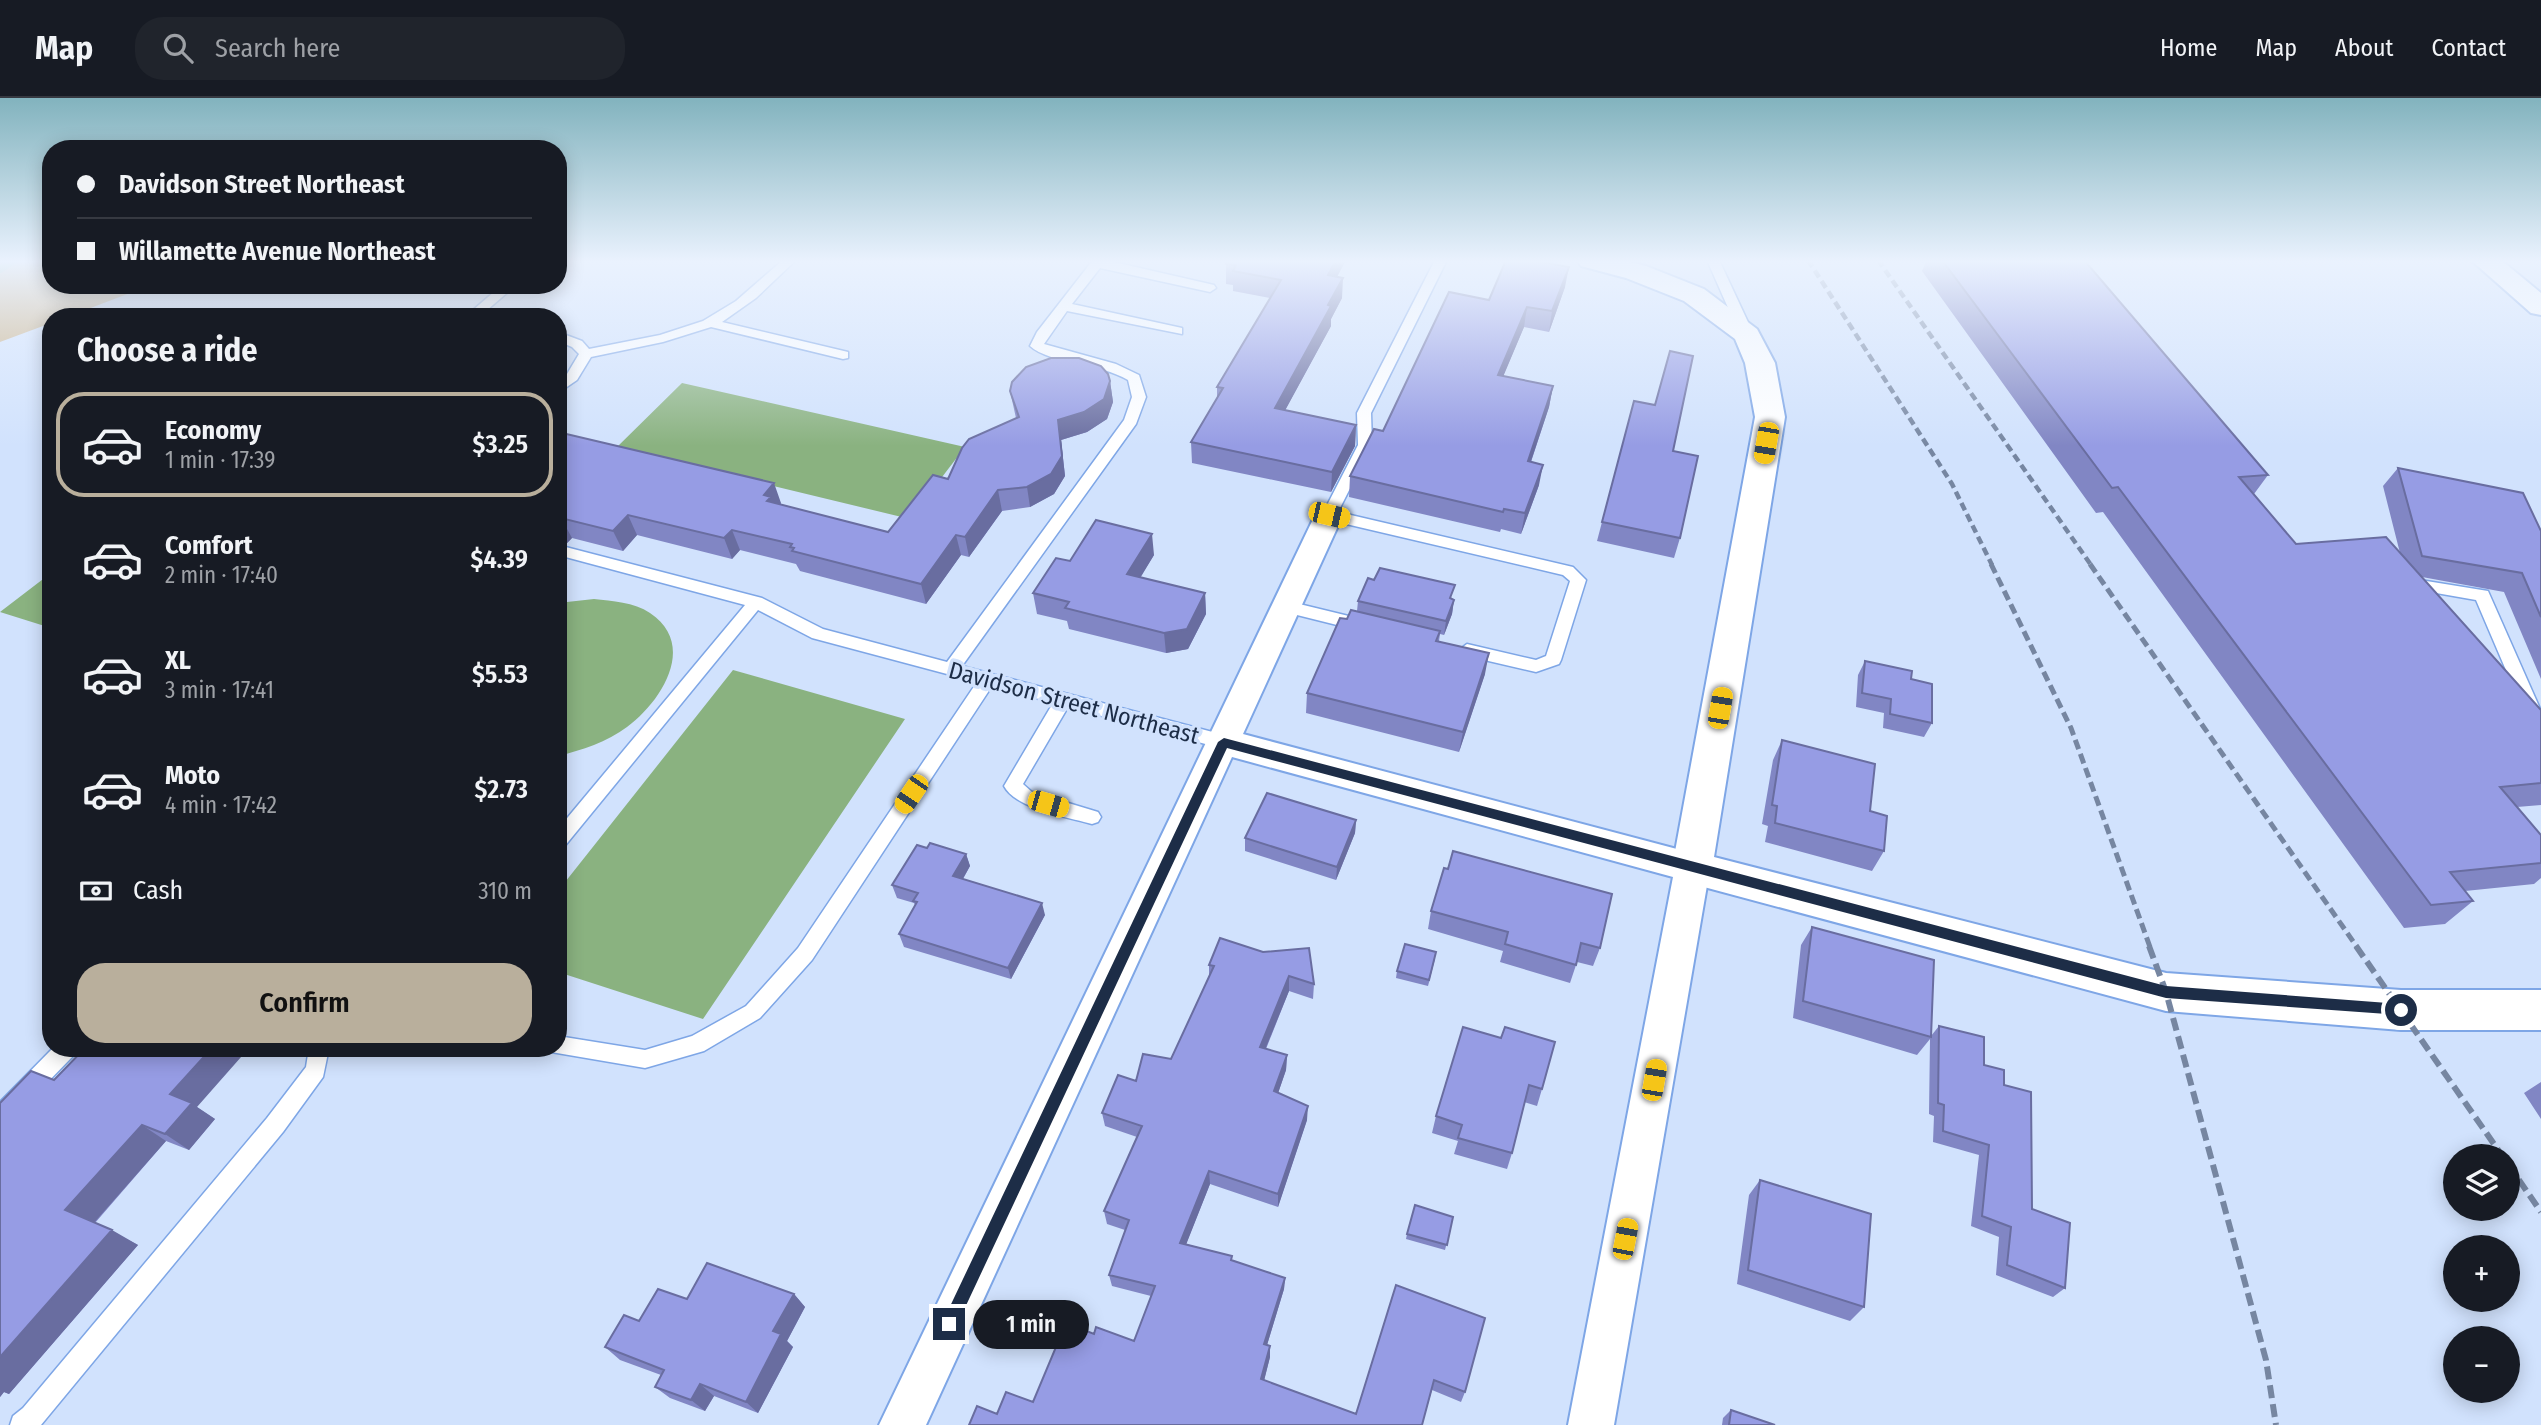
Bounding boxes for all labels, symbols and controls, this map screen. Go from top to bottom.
search box [135,17,625,80]
text: Map [35,28,93,68]
icon: search [159,29,197,67]
text: Search here [215,33,340,64]
text: Home [2160,34,2217,62]
text: Map [2255,34,2297,62]
text: About [2335,34,2393,62]
text: Contact [2431,34,2506,62]
text: Davidson Street Northeast [119,169,405,200]
text: Willamette Avenue Northeast [119,236,435,267]
text: Choose a ride [77,331,258,369]
icon: car [81,413,144,476]
text: Economy [165,415,261,446]
car [1753,420,1780,466]
text: $3.25 [473,429,528,460]
text: 1 min · 17:39 [165,446,275,474]
car [1307,500,1352,530]
icon: car [81,528,144,591]
text: Comfort [165,530,253,561]
text: $4.39 [471,544,528,575]
text: 2 min · 17:40 [165,561,278,589]
icon: car [81,643,144,706]
text: XL [165,645,191,676]
street label: Davidson Street Northeast [946,656,1202,750]
text: $5.53 [472,659,528,690]
text: 3 min · 17:41 [165,676,274,704]
car [1707,685,1734,731]
icon: car [81,758,144,821]
text: Moto [165,760,220,791]
car [891,771,932,817]
text: $2.73 [475,774,528,805]
car [1025,788,1072,820]
text: 4 min · 17:42 [165,791,277,819]
icon: cash [77,872,115,910]
text: Cash [133,875,183,906]
text: 310 m [478,877,532,905]
button: Confirm [77,963,532,1043]
route start [2385,994,2417,1026]
car [1641,1057,1668,1103]
map controls [2443,1144,2520,1403]
button: layers [2443,1144,2520,1221]
car [1611,1216,1640,1262]
button: + [2443,1235,2520,1312]
callout: 1 min [974,1300,1089,1348]
route end [933,1308,965,1340]
text: 1 min [1006,1310,1056,1338]
button: − [2443,1326,2520,1403]

